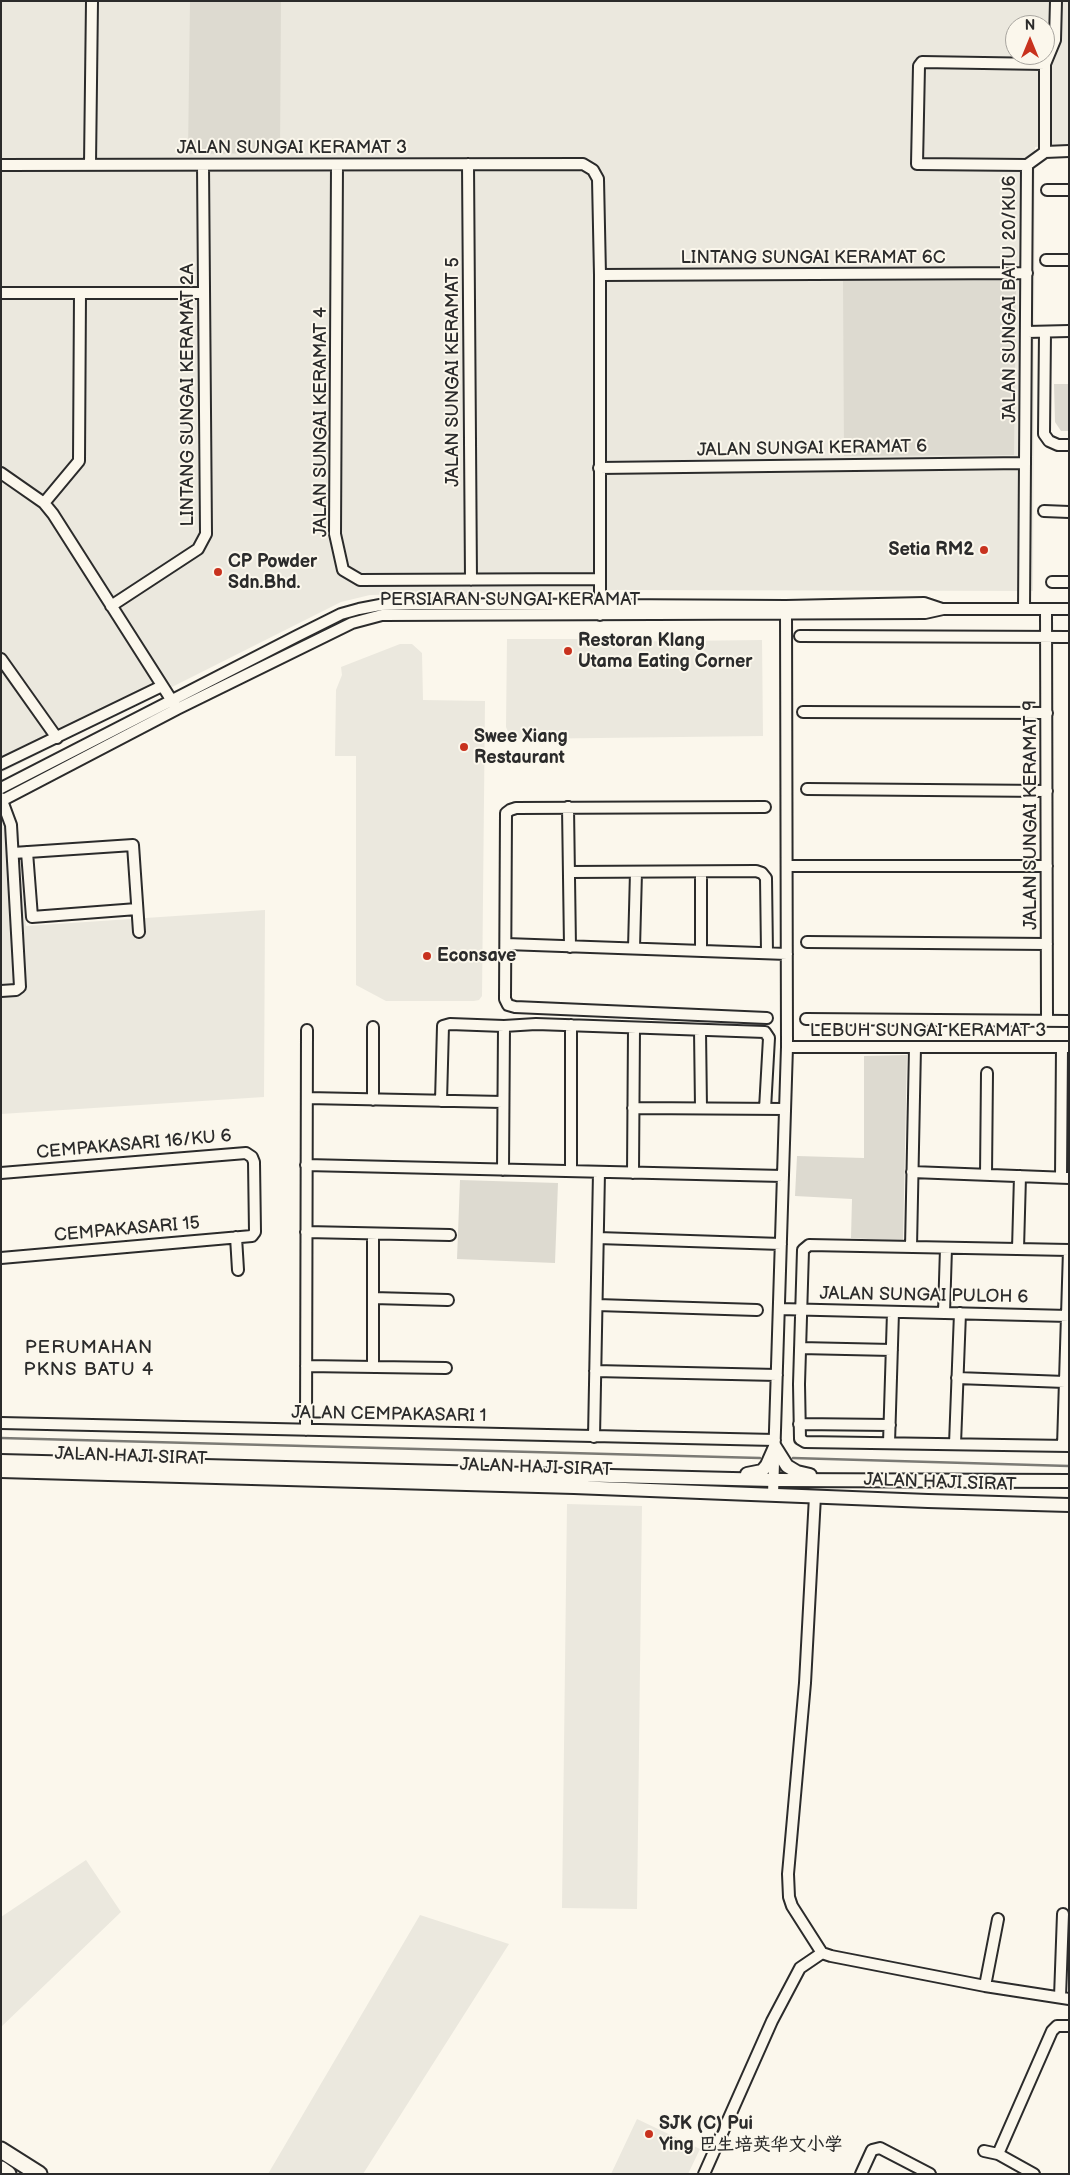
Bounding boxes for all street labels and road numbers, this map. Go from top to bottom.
street label: JALAN SUNGAI KERAMAT 3 [177,137,407,159]
street label: JALAN SUNGAI BATU 20/KU6 [999,175,1021,423]
street label: LINTANG SUNGAI KERAMAT 6C [680,247,946,269]
street label: JALAN SUNGAI KERAMAT 5 [442,257,464,487]
street label: LINTANG SUNGAI KERAMAT 2A [177,264,199,526]
street label: JALAN SUNGAI KERAMAT 4 [310,307,332,537]
street label: JALAN SUNGAI KERAMAT 6 [697,436,927,462]
street label: PERSIARAN SUNGAI KERAMAT [380,589,640,611]
street label: JALAN SUNGAI KERAMAT 9 [1020,700,1042,930]
street label: LEBUH SUNGAI KERAMAT 3 [810,1020,1046,1042]
street label: CEMPAKASARI 16/KU 6 [36,1126,232,1164]
street label: CEMPAKASARI 15 [53,1213,201,1247]
street label: JALAN SUNGAI PULOH 6 [819,1283,1029,1309]
street label: JALAN CEMPAKASARI 1 [291,1402,487,1428]
street label: JALAN HAJI SIRAT [54,1444,208,1470]
street label: JALAN HAJI SIRAT [459,1455,613,1481]
street label: JALAN HAJI SIRAT [863,1470,1017,1496]

